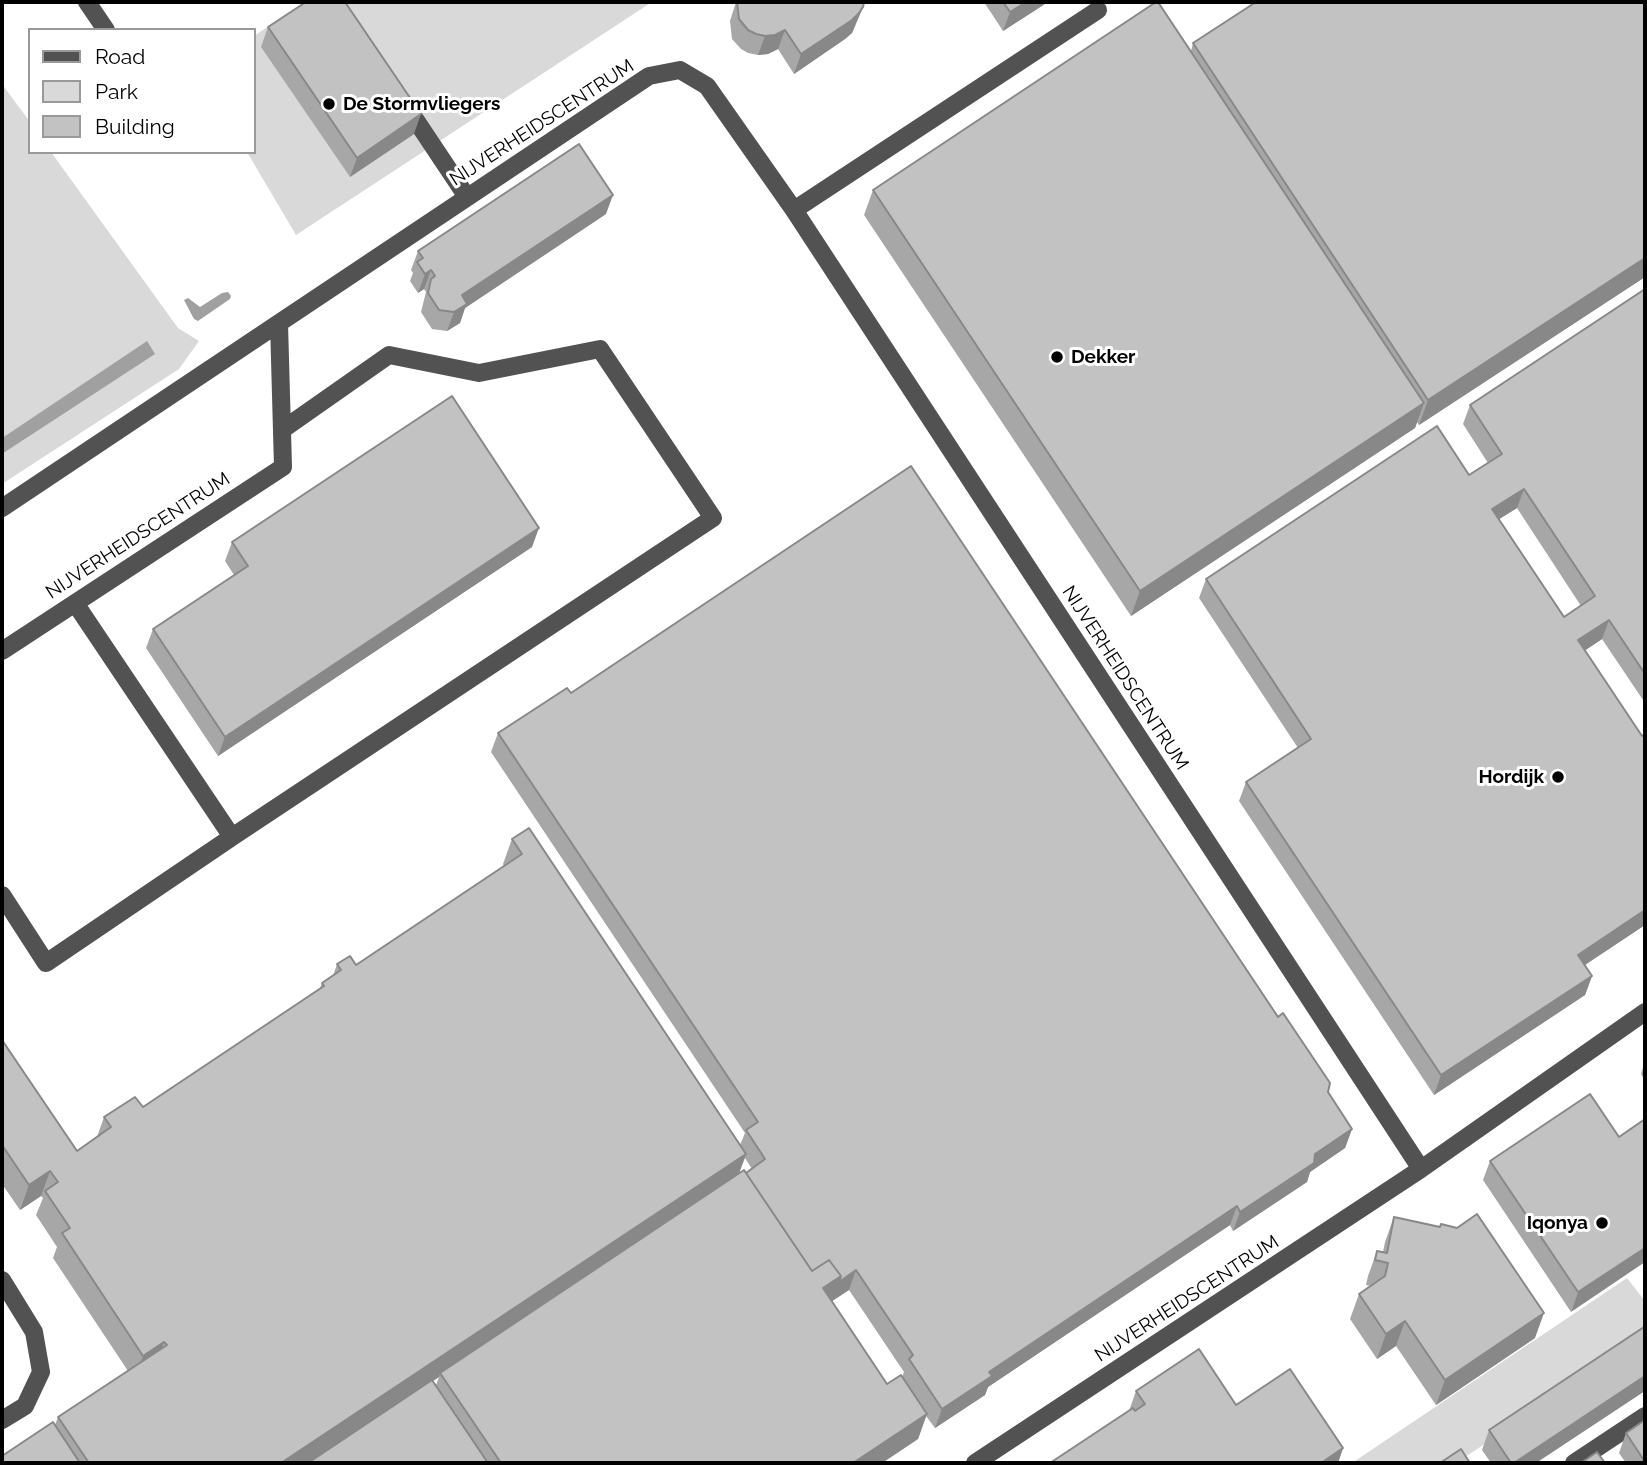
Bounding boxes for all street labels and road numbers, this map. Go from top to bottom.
street label: NIJVERHEIDSCENTRUM [446,55,638,191]
street label: NIJVERHEIDSCENTRUM [42,468,234,604]
street label: NIJVERHEIDSCENTRUM [1057,582,1193,774]
street label: NIJVERHEIDSCENTRUM [1091,1231,1283,1367]

